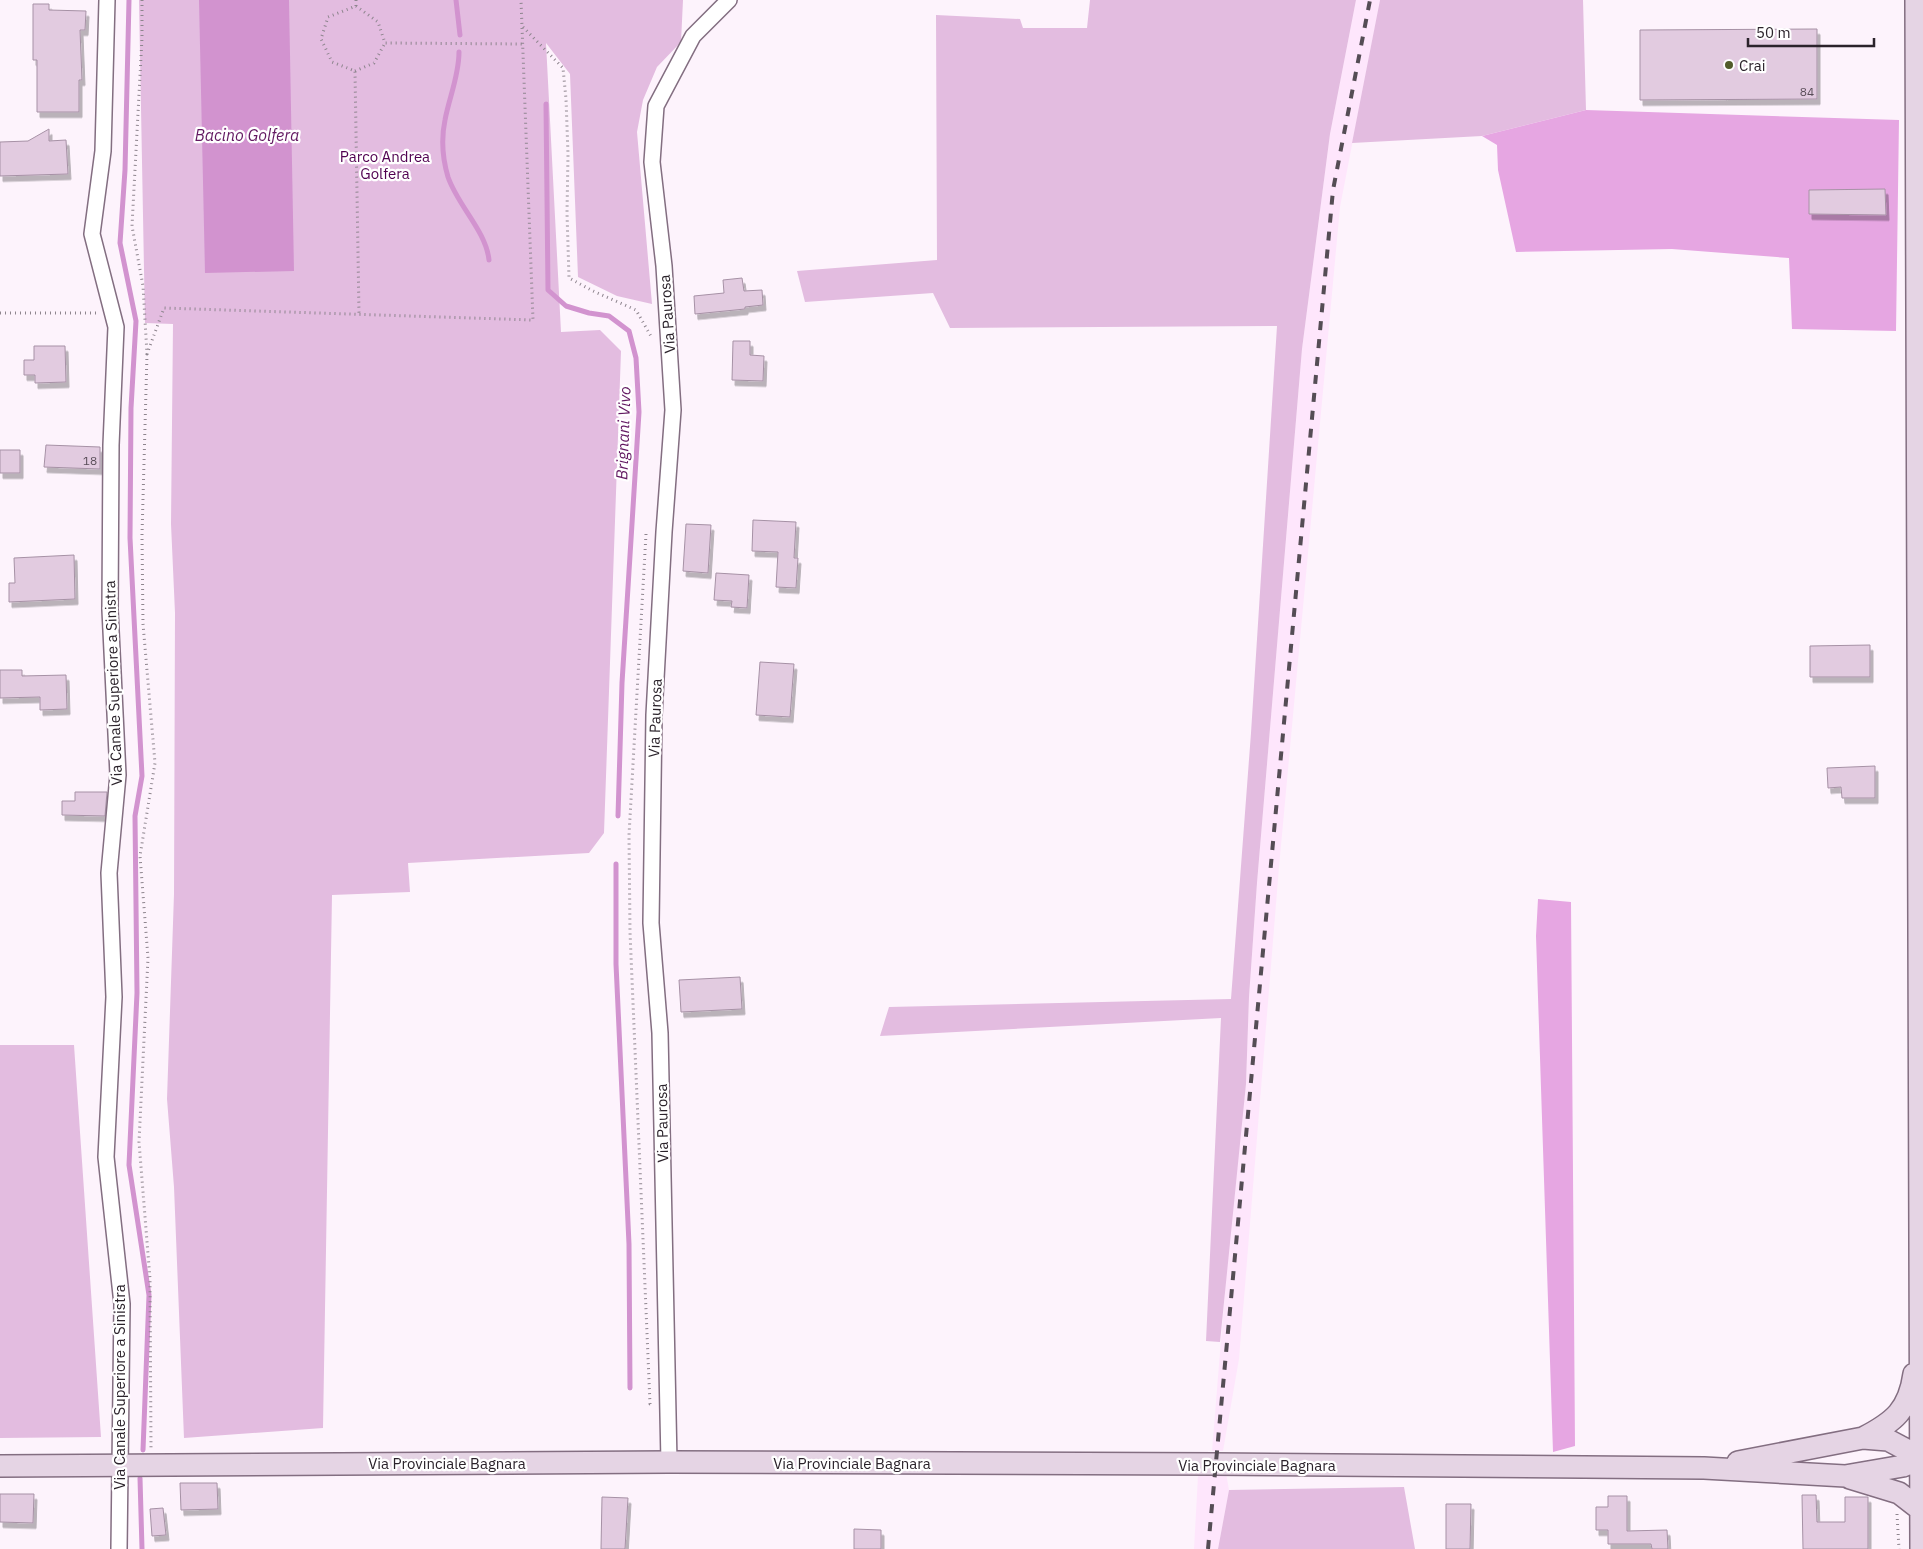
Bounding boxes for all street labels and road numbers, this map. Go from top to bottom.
street label: Via Paurosa [655,274,679,354]
street label: Via Canale Superiore a Sinistra [100,580,126,786]
street label: Via Paurosa [644,678,666,758]
street label: Via Paurosa [652,1083,672,1163]
street label: Via Canale Superiore a Sinistra [110,1284,129,1490]
street label: Via Provinciale Bagnara [368,1454,526,1473]
street label: Via Provinciale Bagnara [773,1454,931,1473]
street label: Via Provinciale Bagnara [1178,1456,1336,1475]

